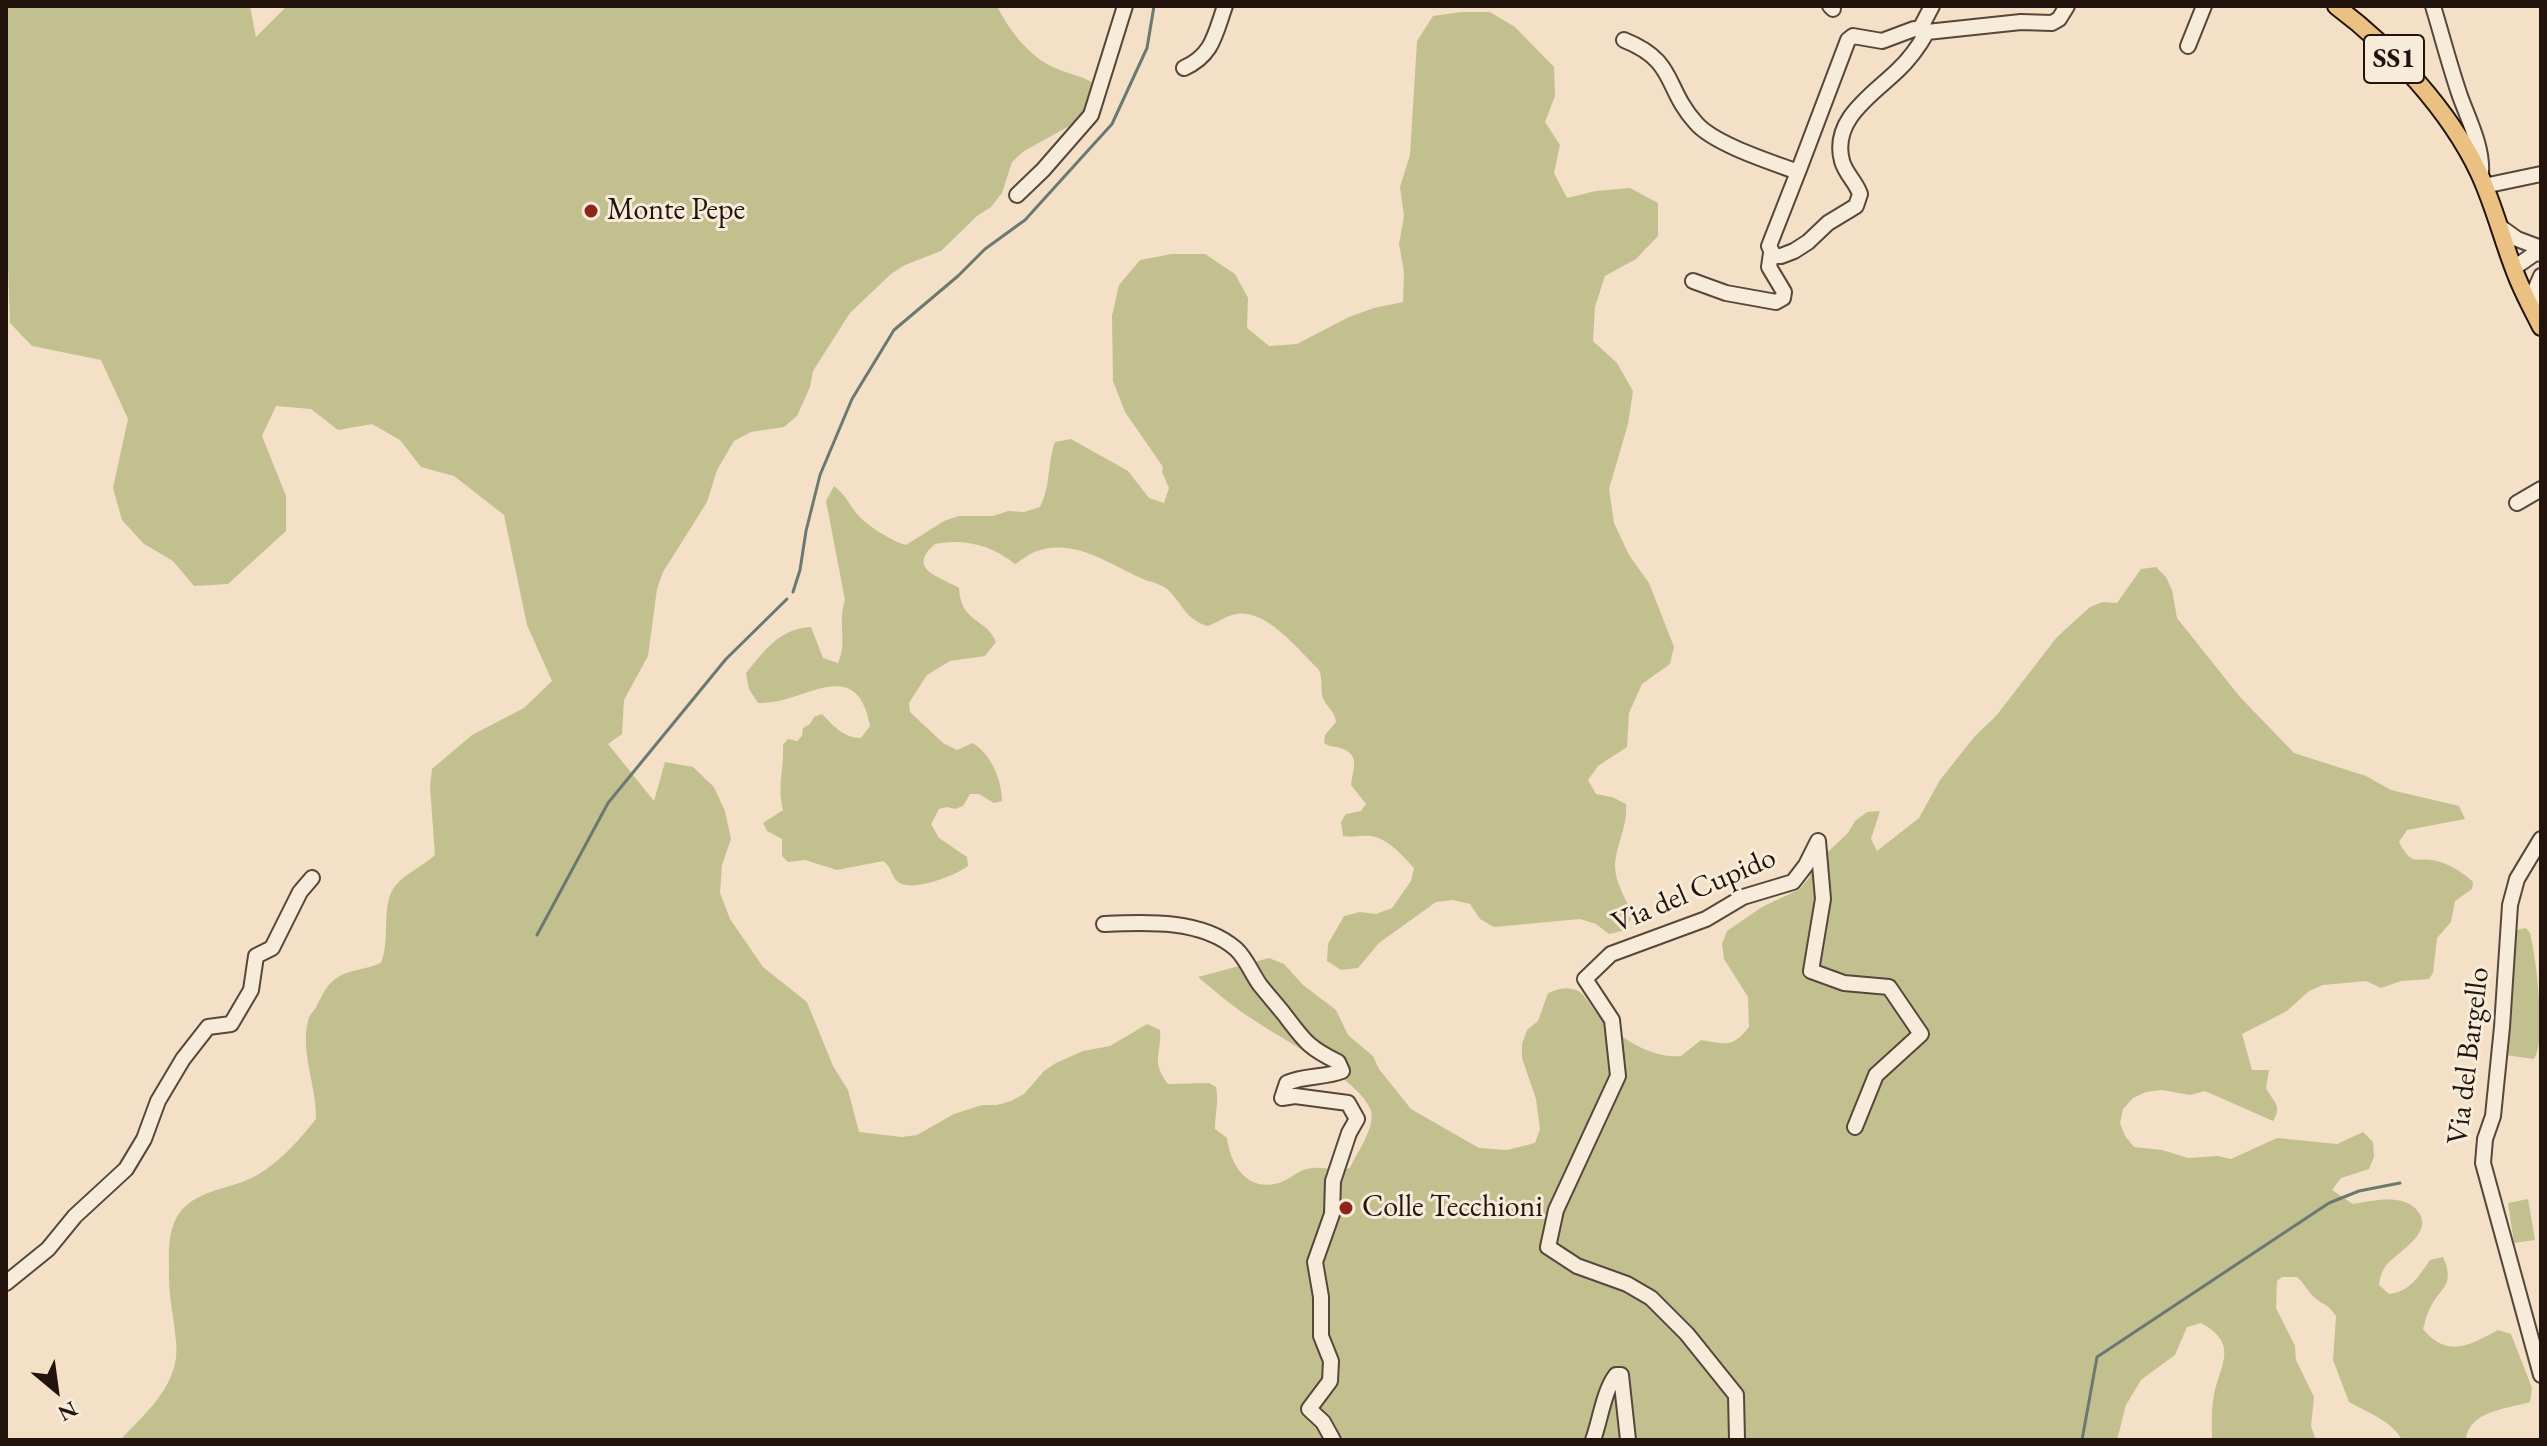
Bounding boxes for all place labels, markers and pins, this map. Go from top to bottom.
place label: Monte Pepe [607,193,745,229]
marker: Monte Pepe [582,202,600,220]
place label: Colle Tecchioni [1362,1190,1543,1226]
marker: Colle Tecchioni [1337,1199,1355,1217]

